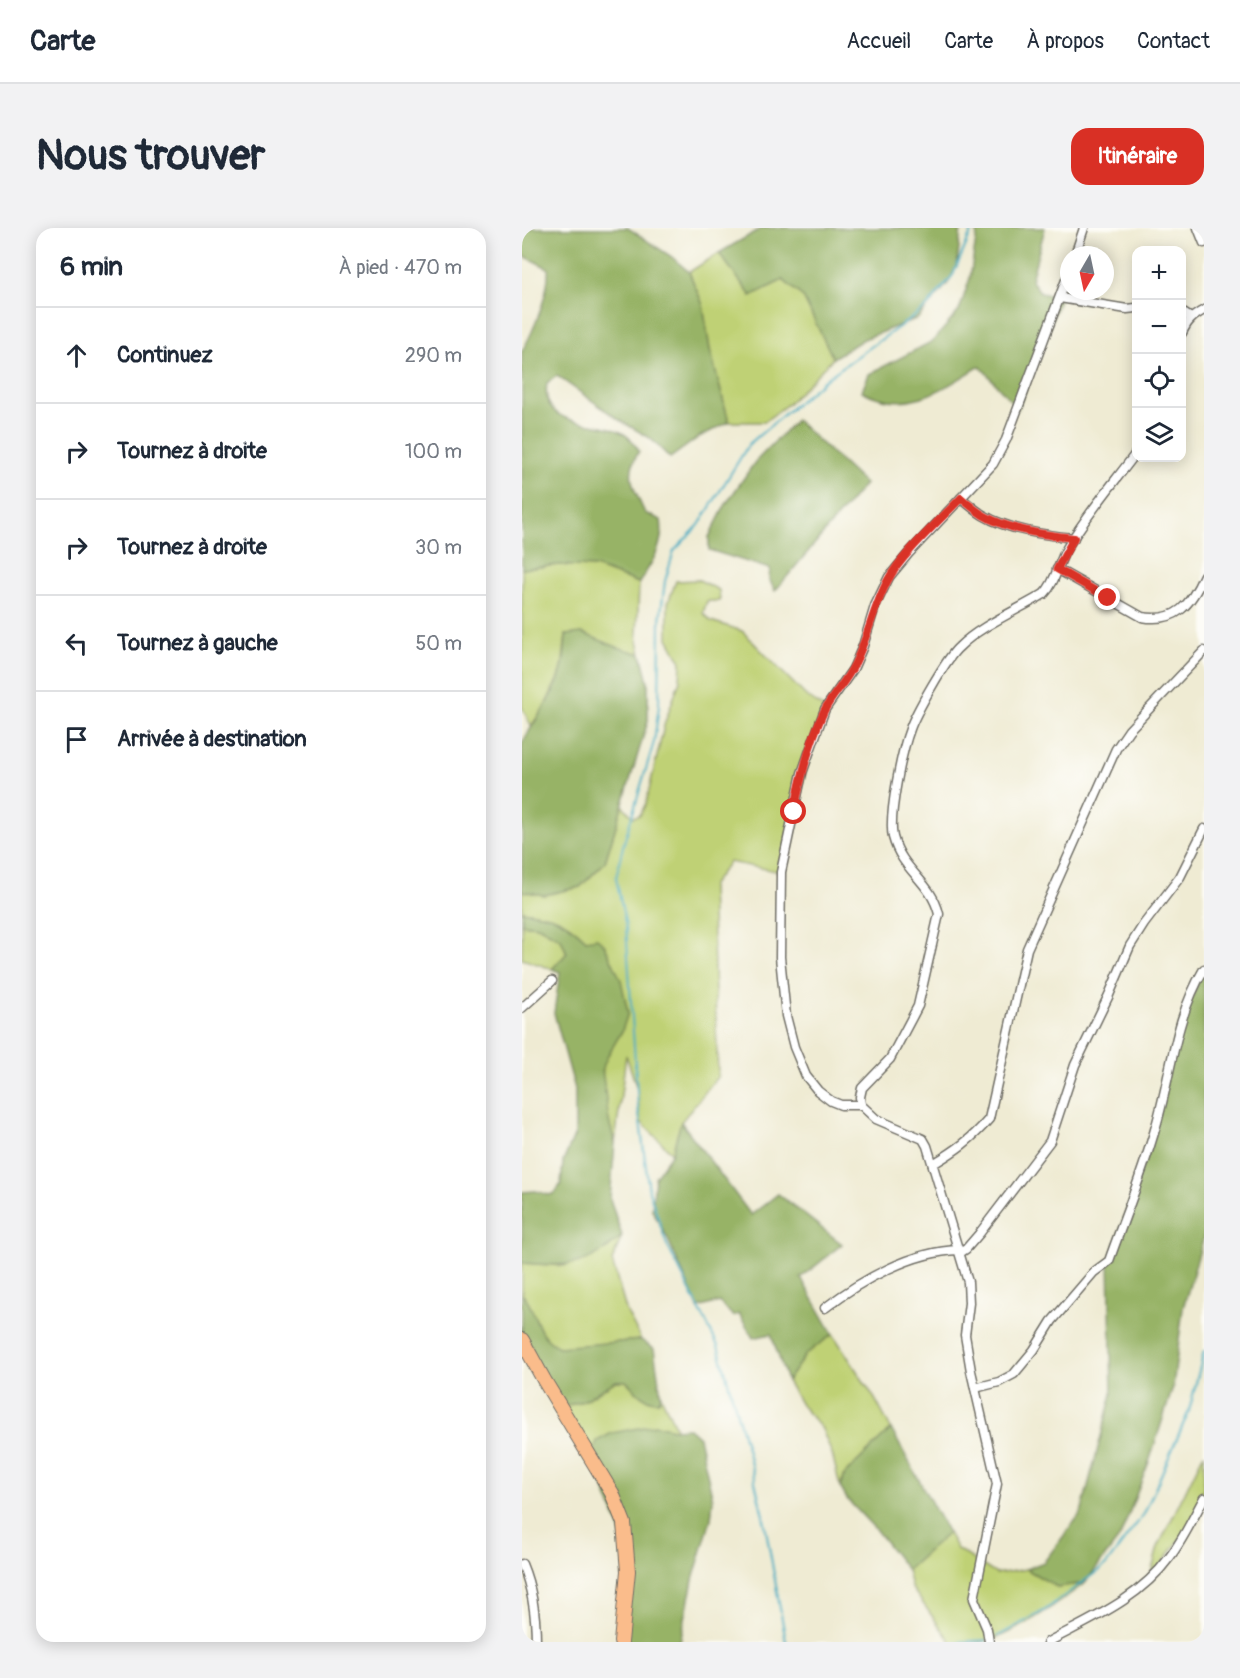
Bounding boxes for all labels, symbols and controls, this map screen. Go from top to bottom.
text: Carte [30,24,95,59]
text: Accueil [847,28,911,55]
text: Carte [944,28,993,55]
text: À propos [1026,28,1104,55]
text: Contact [1137,28,1210,55]
button: Itinéraire [1071,128,1204,185]
text: Nous trouver [36,130,265,182]
north arrow [1060,246,1114,300]
map controls [1132,246,1186,462]
button: + [1132,246,1186,300]
text: 6 min [60,251,123,283]
text: À pied · 470 m [338,255,462,280]
button: − [1132,300,1186,354]
icon: ahead [60,339,93,372]
text: Continuez [117,341,213,369]
text: 290 m [405,343,462,368]
button: locate [1132,354,1186,408]
button: layers [1132,408,1186,462]
icon: right [60,435,93,468]
text: Tournez à droite [117,437,267,465]
text: 100 m [405,439,462,464]
icon: right [60,531,93,564]
text: Tournez à droite [117,533,267,561]
text: 30 m [415,535,462,560]
route end [1094,584,1120,610]
icon: left [60,627,93,660]
text: Tournez à gauche [117,629,278,657]
text: 50 m [415,631,462,656]
icon: arrive [60,723,93,756]
text: Arrivée à destination [117,725,307,753]
route start [780,798,806,824]

